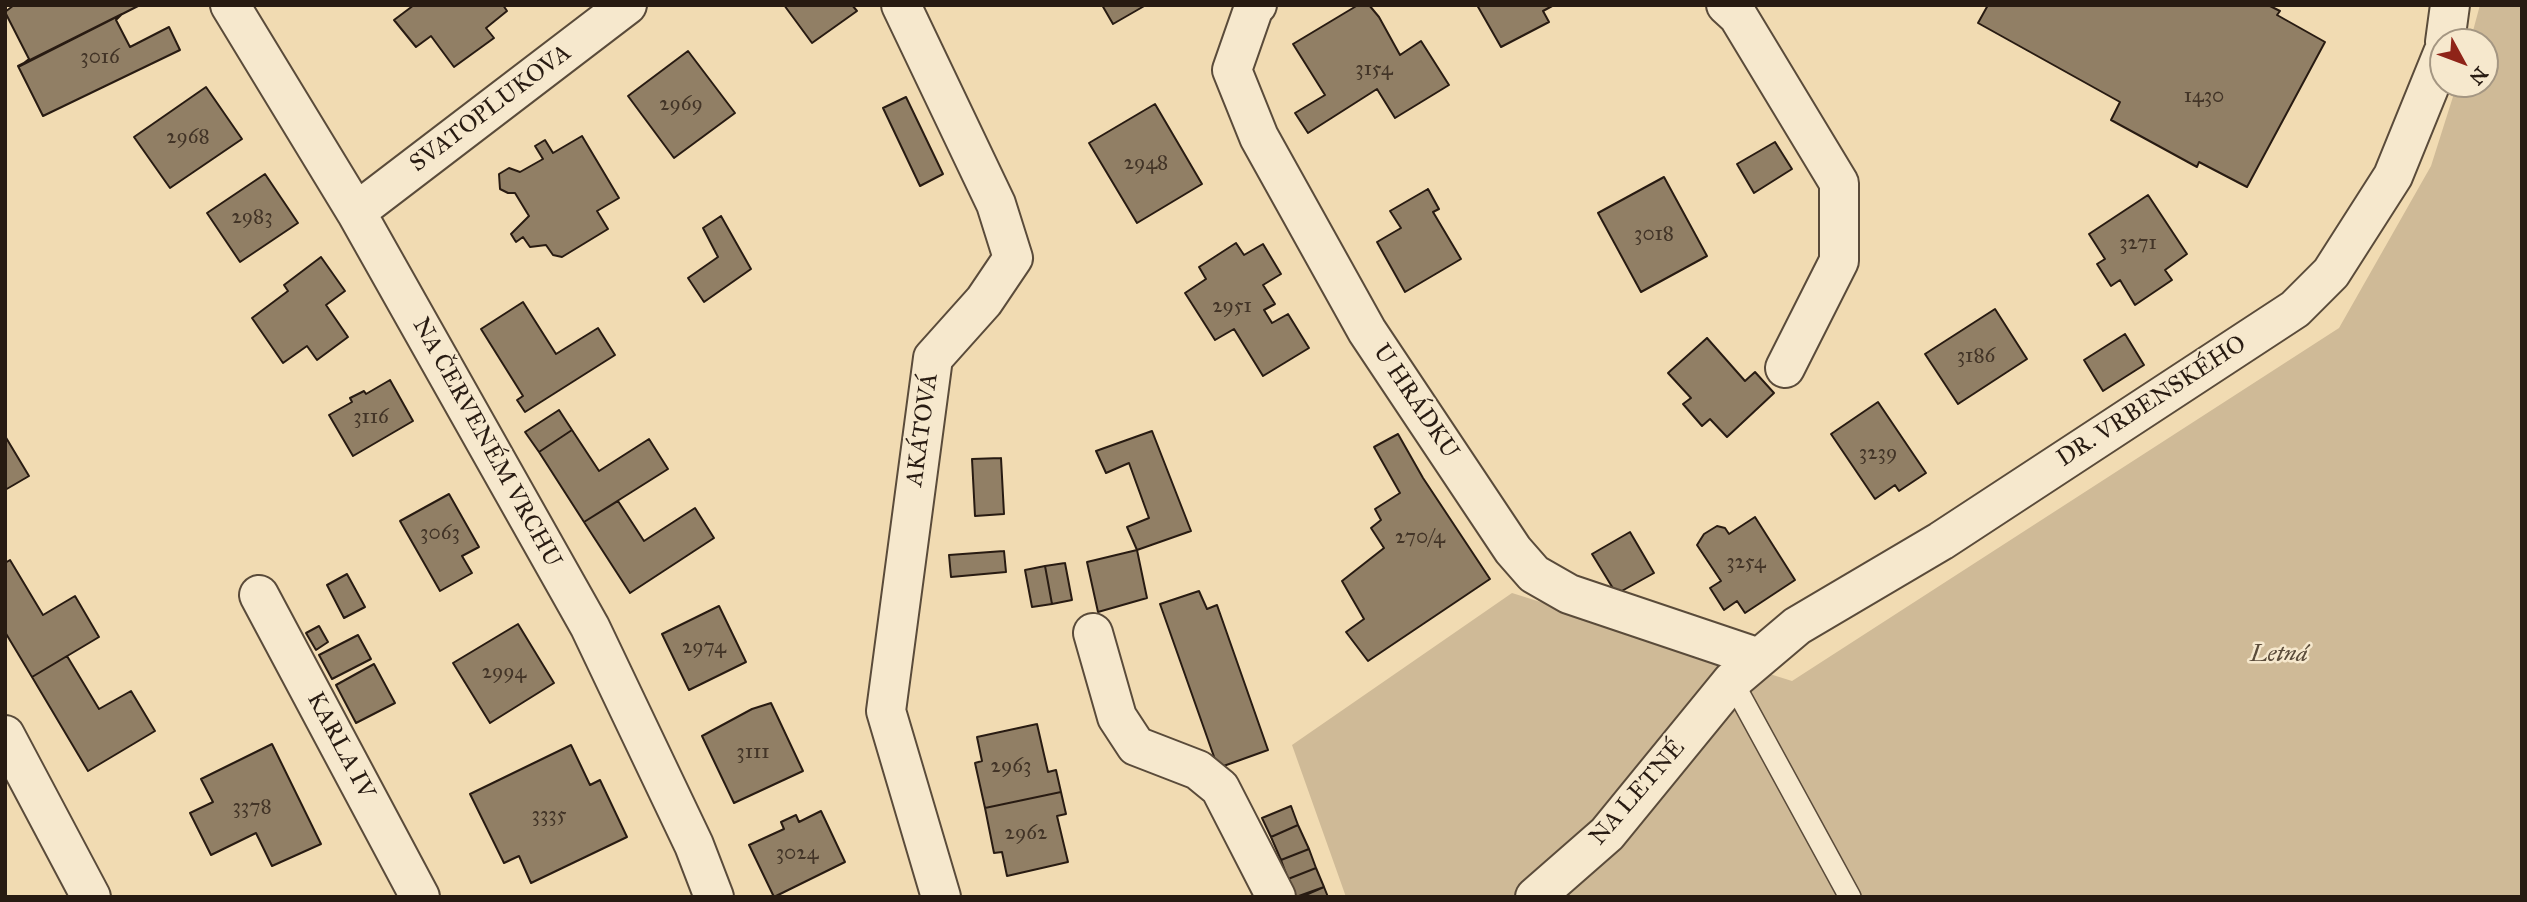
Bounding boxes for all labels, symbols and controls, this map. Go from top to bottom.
north arrow [2429,28,2499,98]
street label: SVATOPLUKOVA [405,39,577,179]
house number: 3016 [80,45,120,71]
house number: 3154 [1355,57,1393,83]
text: N [2465,62,2493,89]
house number: 1430 [2184,84,2224,110]
house number: 2969 [659,92,703,118]
house number: 2968 [166,125,210,151]
house number: 2948 [1124,151,1168,177]
house number: 2983 [231,205,273,231]
house number: 3018 [1634,222,1674,248]
house number: 3271 [2119,231,2157,257]
house number: 2951 [1212,294,1252,320]
street label: NA ČERVENÉM VRCHU [405,313,567,573]
street label: DR. VRBENSKÉHO [2052,330,2252,474]
street label: U HRÁDKU [1366,339,1464,465]
house number: 3186 [1957,344,1995,370]
street label: AKÁTOVÁ [901,371,945,489]
house number: 3116 [353,405,389,431]
house number: 3239 [1859,441,1897,467]
house number: 3063 [420,521,460,547]
house number: 270/4 [1395,525,1445,551]
house number: 3254 [1726,550,1766,576]
house number: 2974 [682,635,726,661]
park label: Letná [2250,641,2308,669]
house number: 2994 [482,660,526,686]
street label: KARLA IV [300,688,380,804]
street label: NA LETNÉ [1584,734,1692,852]
house number: 3111 [736,740,770,766]
house number: 2963 [991,754,1031,780]
house number: 3378 [232,795,272,821]
house number: 3335 [532,803,566,829]
house number: 2962 [1005,821,1047,847]
house number: 3024 [776,841,818,867]

